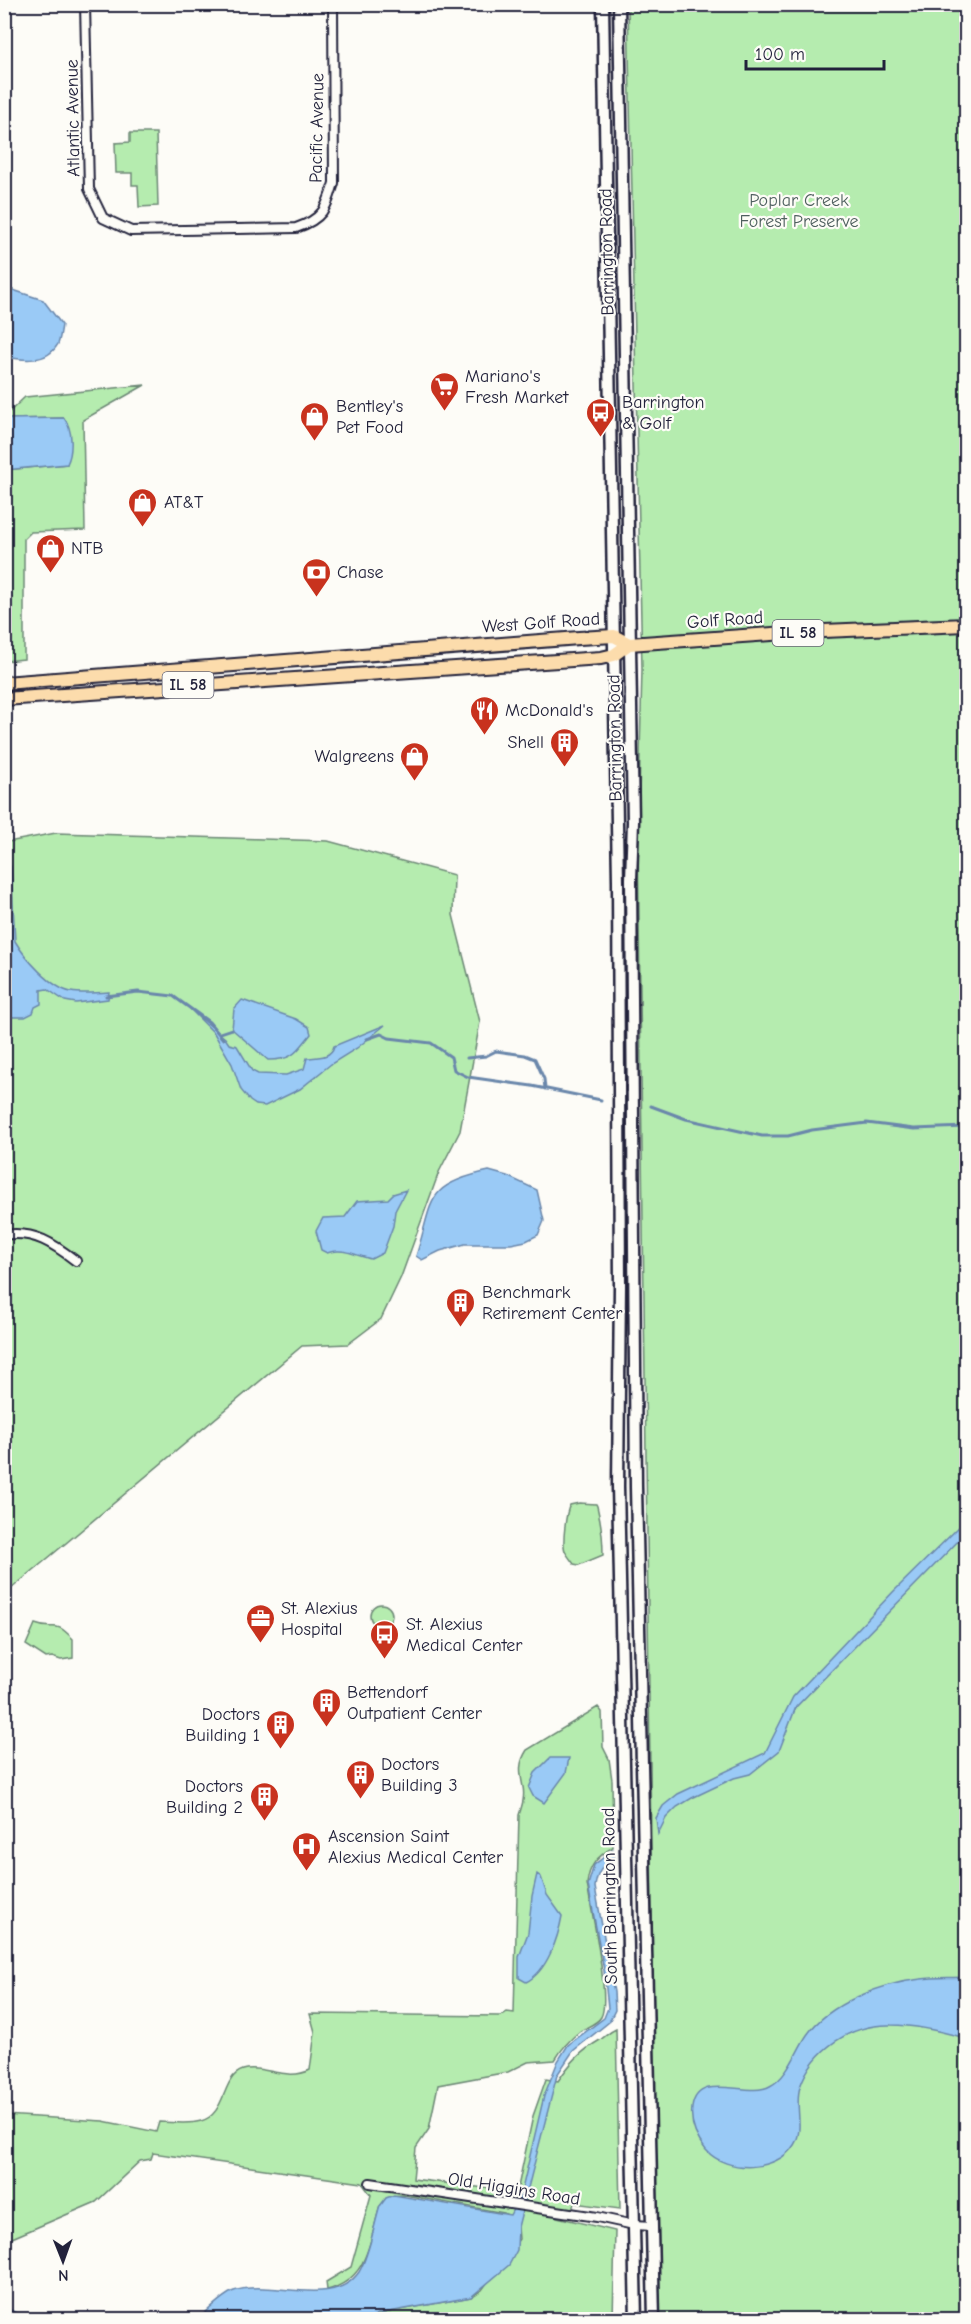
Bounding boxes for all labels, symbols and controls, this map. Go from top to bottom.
scale bar [746,33,884,71]
text: 100 m [755,44,805,65]
street label: Atlantic Avenue [61,59,85,177]
street label: Pacific Avenue [306,73,328,183]
street label: Barrington Road [595,188,619,316]
park label: Poplar Creek Forest Preserve [739,190,859,232]
place label: Mariano's Fresh Market [465,366,569,408]
supermarket icon: Mariano's Fresh Market [428,370,460,412]
place label: Barrington & Golf [622,392,704,434]
place label: Bentley's Pet Food [336,396,403,438]
bus stop icon: Barrington & Golf [585,396,617,438]
shop icon: Bentley's Pet Food [299,400,331,442]
shop icon: AT&T [127,486,159,528]
place label: AT&T [164,492,204,513]
shop icon: NTB [34,532,66,574]
place label: NTB [71,538,103,559]
bank icon: Chase [300,556,332,598]
place label: Chase [337,562,383,583]
street label: Golf Road [686,607,764,633]
street label: West Golf Road [481,608,601,638]
road number: IL 58 [772,620,824,646]
road number: IL 58 [162,672,213,698]
street label: Barrington Road [603,674,627,802]
restaurant icon: McDonald's [468,694,500,736]
place label: McDonald's [505,700,593,721]
building icon: Shell [549,726,581,768]
place label: Shell [508,732,544,753]
shop icon: Walgreens [399,740,431,782]
place label: Walgreens [315,746,394,767]
place label: Benchmark Retirement Center [482,1282,623,1324]
building icon: Benchmark Retirement Center [445,1286,477,1328]
place label: St. Alexius Hospital [281,1598,358,1640]
office icon: St. Alexius Hospital [244,1602,276,1644]
place label: St. Alexius Medical Center [406,1614,523,1656]
bus stop icon: St. Alexius Medical Center [369,1618,401,1660]
place label: Bettendorf Outpatient Center [347,1682,483,1724]
building icon: Bettendorf Outpatient Center [310,1686,342,1728]
place label: Doctors Building 1 [185,1704,260,1746]
building icon: Doctors Building 1 [265,1708,297,1750]
place label: Doctors Building 3 [381,1754,458,1796]
building icon: Doctors Building 3 [344,1758,376,1800]
place label: Doctors Building 2 [166,1776,243,1818]
building icon: Doctors Building 2 [248,1780,280,1822]
street label: South Barrington Road [598,1807,622,1985]
place label: Ascension Saint Alexius Medical Center [328,1826,504,1868]
hospital icon: Ascension Saint Alexius Medical Center [291,1830,323,1872]
street label: Old Higgins Road [446,2168,582,2210]
north arrow [33,2231,93,2291]
text: N [58,2266,69,2284]

